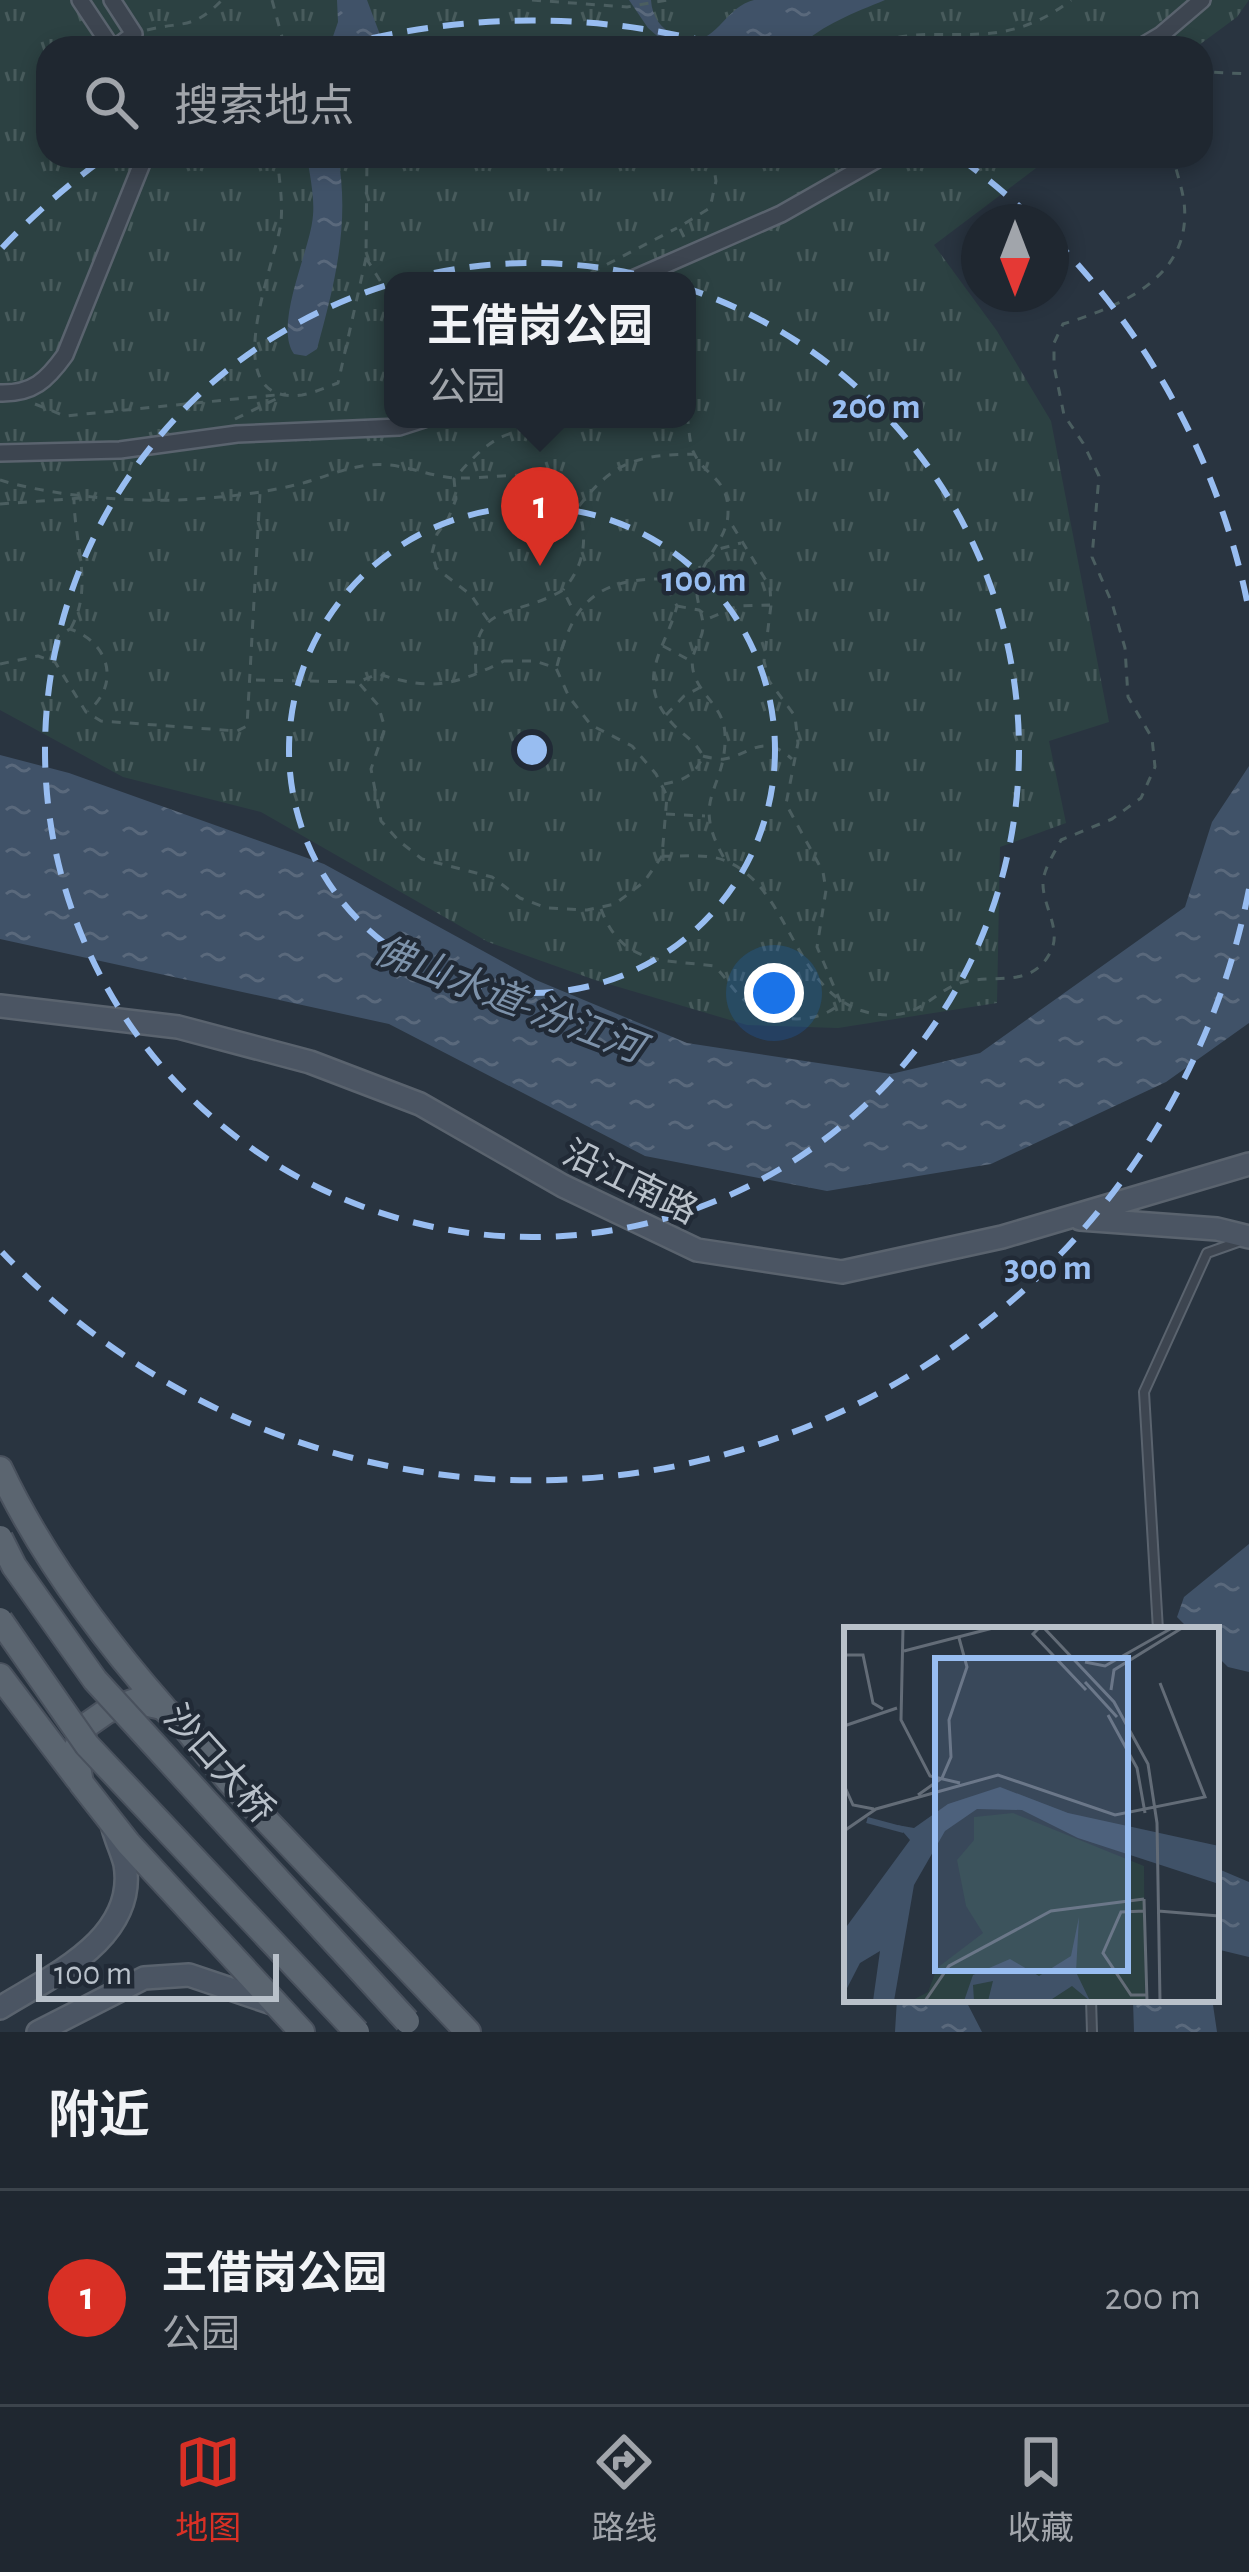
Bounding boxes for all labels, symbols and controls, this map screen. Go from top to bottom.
search box [36,36,1213,168]
icon: search [78,69,144,135]
text: 搜索地点 [174,85,354,130]
north arrow [961,204,1069,312]
popup [384,272,696,428]
text: 王借岗公园 [427,305,653,350]
text: 公园 [427,369,506,408]
text: 200 m [832,389,920,425]
pin: 1 [501,467,579,566]
text: 100 m [662,562,746,598]
centre of rings [511,729,553,771]
water label: 佛山水道-汾江河 [368,929,655,1072]
your location [744,963,804,1023]
street label: 沿江南路 [558,1133,704,1231]
text: 300 m [1004,1250,1092,1286]
inset map [844,1627,1219,2002]
street label: 沙口大桥 [157,1697,282,1830]
scale bar [36,1948,279,2001]
text: 100 m [54,1958,132,1991]
text: 附近 [48,2091,150,2142]
text: 王借岗公园 [162,2252,387,2297]
text: 1 [80,2278,94,2317]
text: 200 m [1104,2278,1201,2317]
text: 公园 [162,2316,240,2355]
tab: 地图 [175,2429,241,2550]
tab: 路线 [591,2429,657,2550]
tab: 收藏 [1008,2429,1074,2550]

